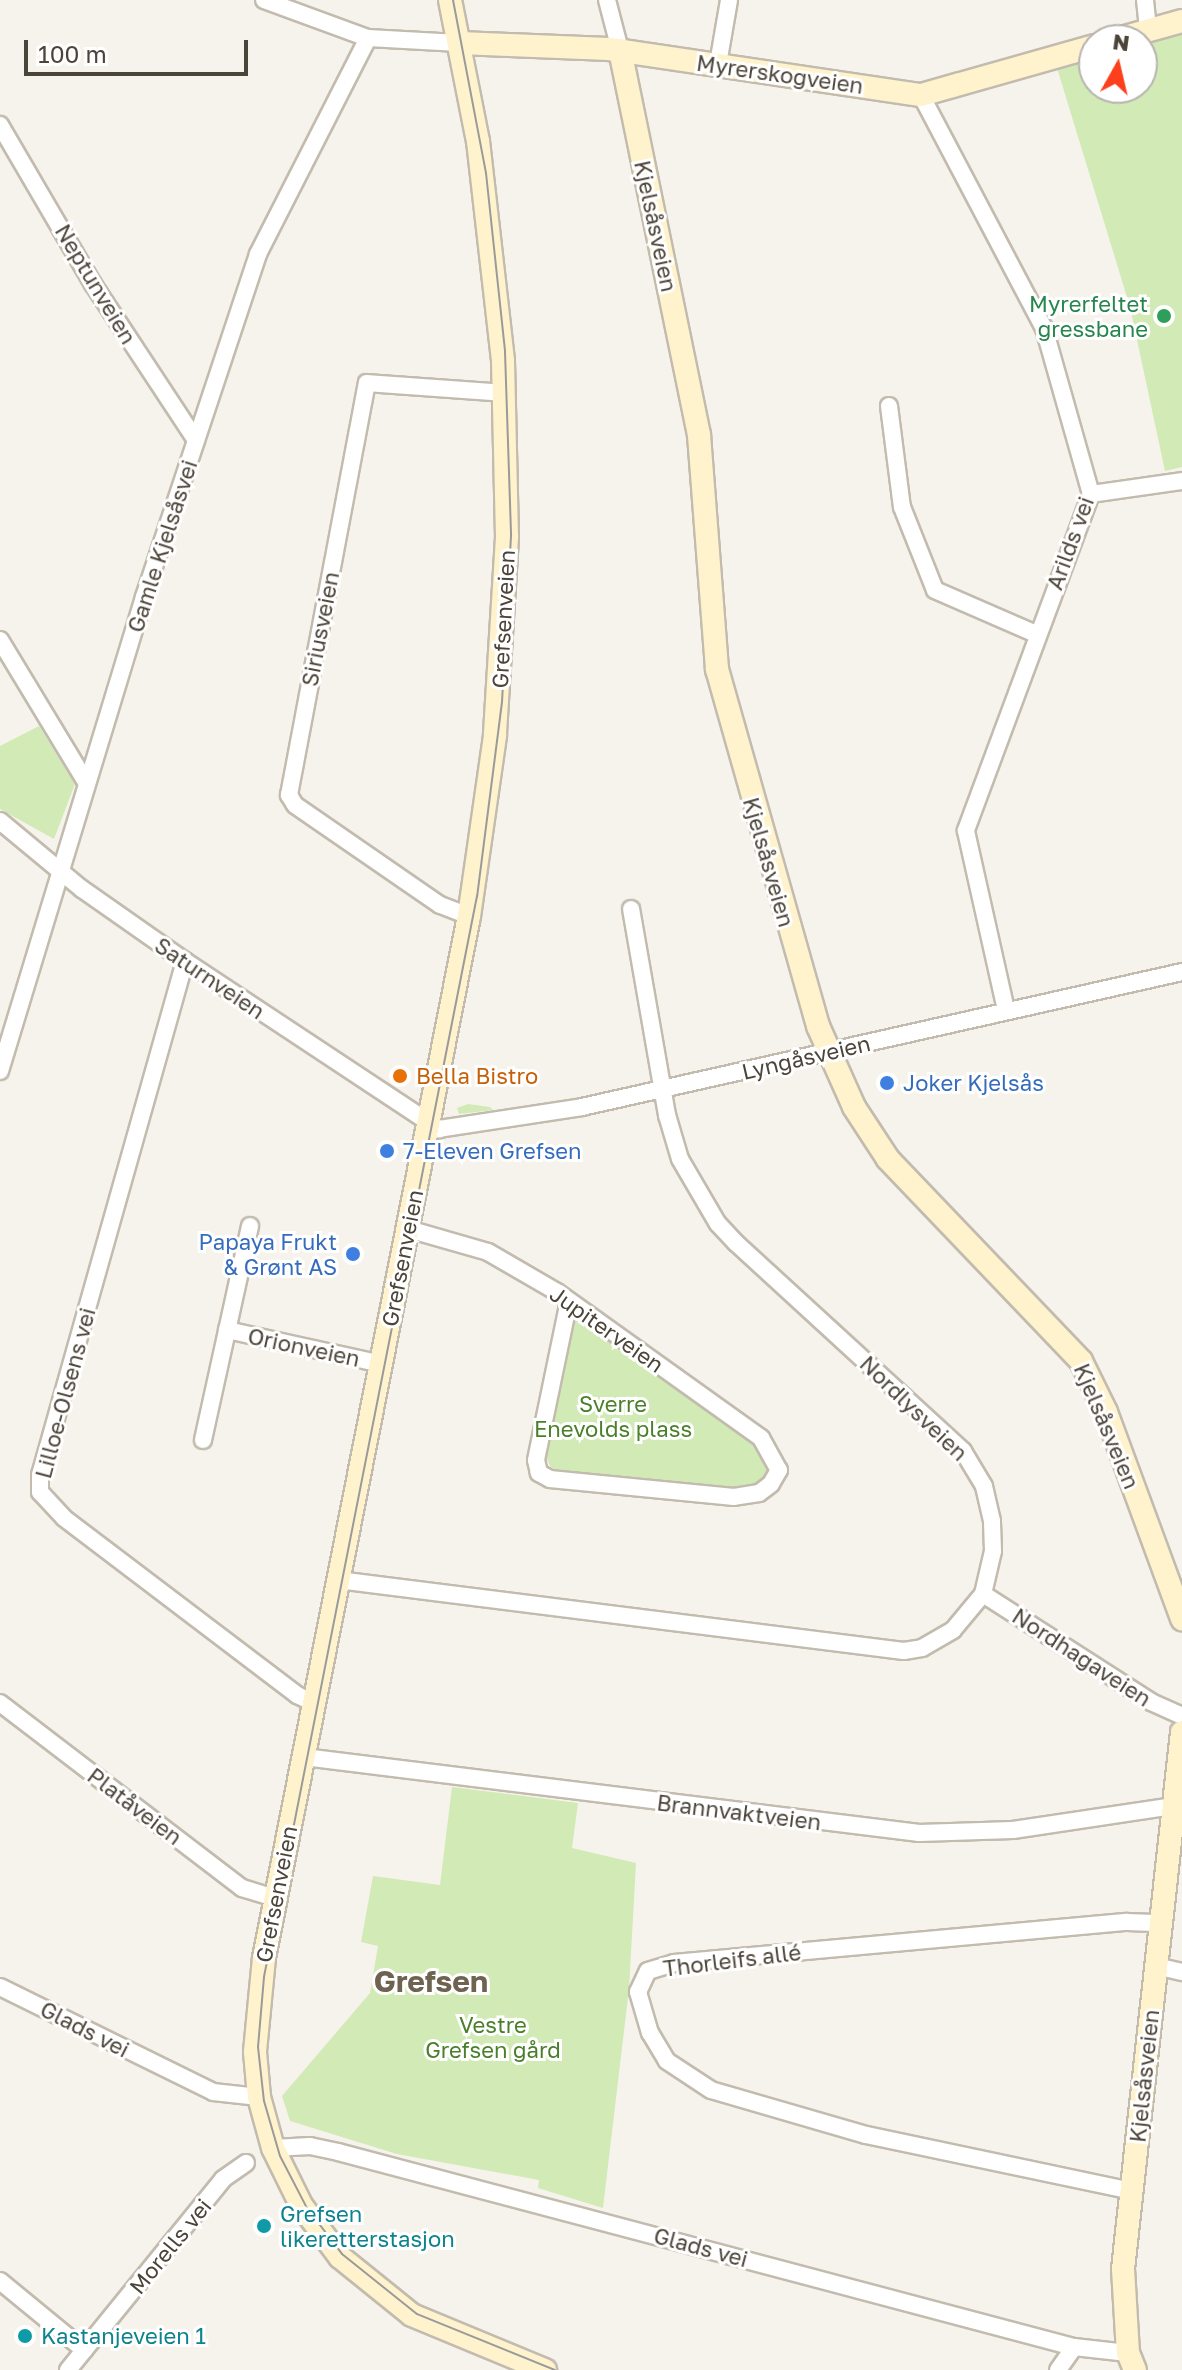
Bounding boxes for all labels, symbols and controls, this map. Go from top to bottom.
scale bar [28,24,252,74]
north arrow [1078,24,1158,104]
text: N [1111,27,1131,56]
text: 100 m [38,39,107,68]
street label: Myrerskogveien [695,49,865,99]
street label: Kjelsåsveien [629,158,683,294]
street label: Neptunveien [50,219,142,349]
place label: Myrerfeltet gressbane [1029,290,1148,342]
marker: Myrerfeltet gressbane [1155,307,1173,325]
street label: Gamle Kjelsåsvei [122,456,202,636]
street label: Arilds vei [1041,493,1099,593]
street label: Grefsenveien [486,549,520,689]
street label: Siriusveien [296,569,344,689]
street label: Kjelsåsveien [738,794,800,930]
street label: Saturnveien [150,932,270,1024]
street label: Lyngåsveien [739,1029,873,1085]
place label: Bella Bistro [416,1063,538,1089]
marker: Bella Bistro [391,1067,409,1085]
place label: Joker Kjelsås [903,1070,1044,1096]
marker: Joker Kjelsås [878,1074,896,1092]
place label: 7-Eleven Grefsen [403,1138,582,1164]
marker: 7-Eleven Grefsen [378,1142,396,1160]
street label: Grefsenveien [376,1187,428,1329]
place label: Papaya Frukt & Grønt AS [199,1228,337,1280]
marker: Papaya Frukt & Grønt AS [344,1245,362,1263]
street label: Jupiterveien [545,1280,669,1378]
street label: Lilloe-Olsens vei [30,1305,100,1481]
street label: Orionveien [246,1322,362,1372]
street label: Nordlysveien [855,1350,973,1466]
street label: Kjelsåsveien [1069,1359,1145,1493]
park label: Sverre Enevolds plass [534,1390,692,1442]
street label: Nordhagaveien [1008,1602,1156,1712]
street label: Platåveien [83,1762,187,1850]
street label: Brannvaktveien [655,1789,823,1835]
street label: Grefsenveien [250,1823,302,1965]
street label: Thorleifs allé [662,1938,802,1982]
district label: Grefsen [374,1963,488,1999]
street label: Glads vei [36,1995,134,2063]
street label: Kjelsåsveien [1124,2008,1164,2144]
park label: Vestre Grefsen gård [425,2011,561,2062]
street label: Morells vei [124,2193,216,2299]
place label: Grefsen likeretterstasjon [280,2200,455,2252]
marker: Grefsen likeretterstasjon [255,2217,273,2235]
street label: Glads vei [651,2222,751,2272]
place label: Kastanjeveien 1 [41,2323,206,2349]
marker: Kastanjeveien 1 [16,2327,34,2345]

